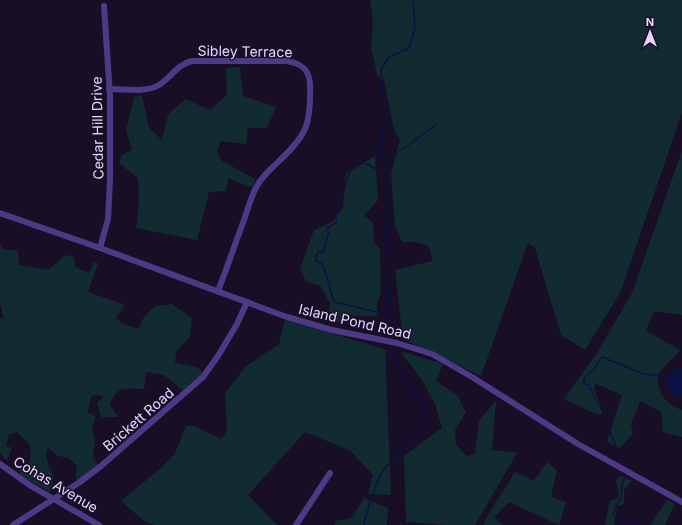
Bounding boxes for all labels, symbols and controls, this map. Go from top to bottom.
north arrow [630,12,670,52]
text: N [646,15,654,29]
street label: Sibley Terrace [197,42,293,60]
street label: Cedar Hill Drive [88,76,106,180]
street label: Island Pond Road [297,300,413,342]
street label: Brickett Road [99,384,177,454]
street label: Cohas Avenue [11,452,101,516]

